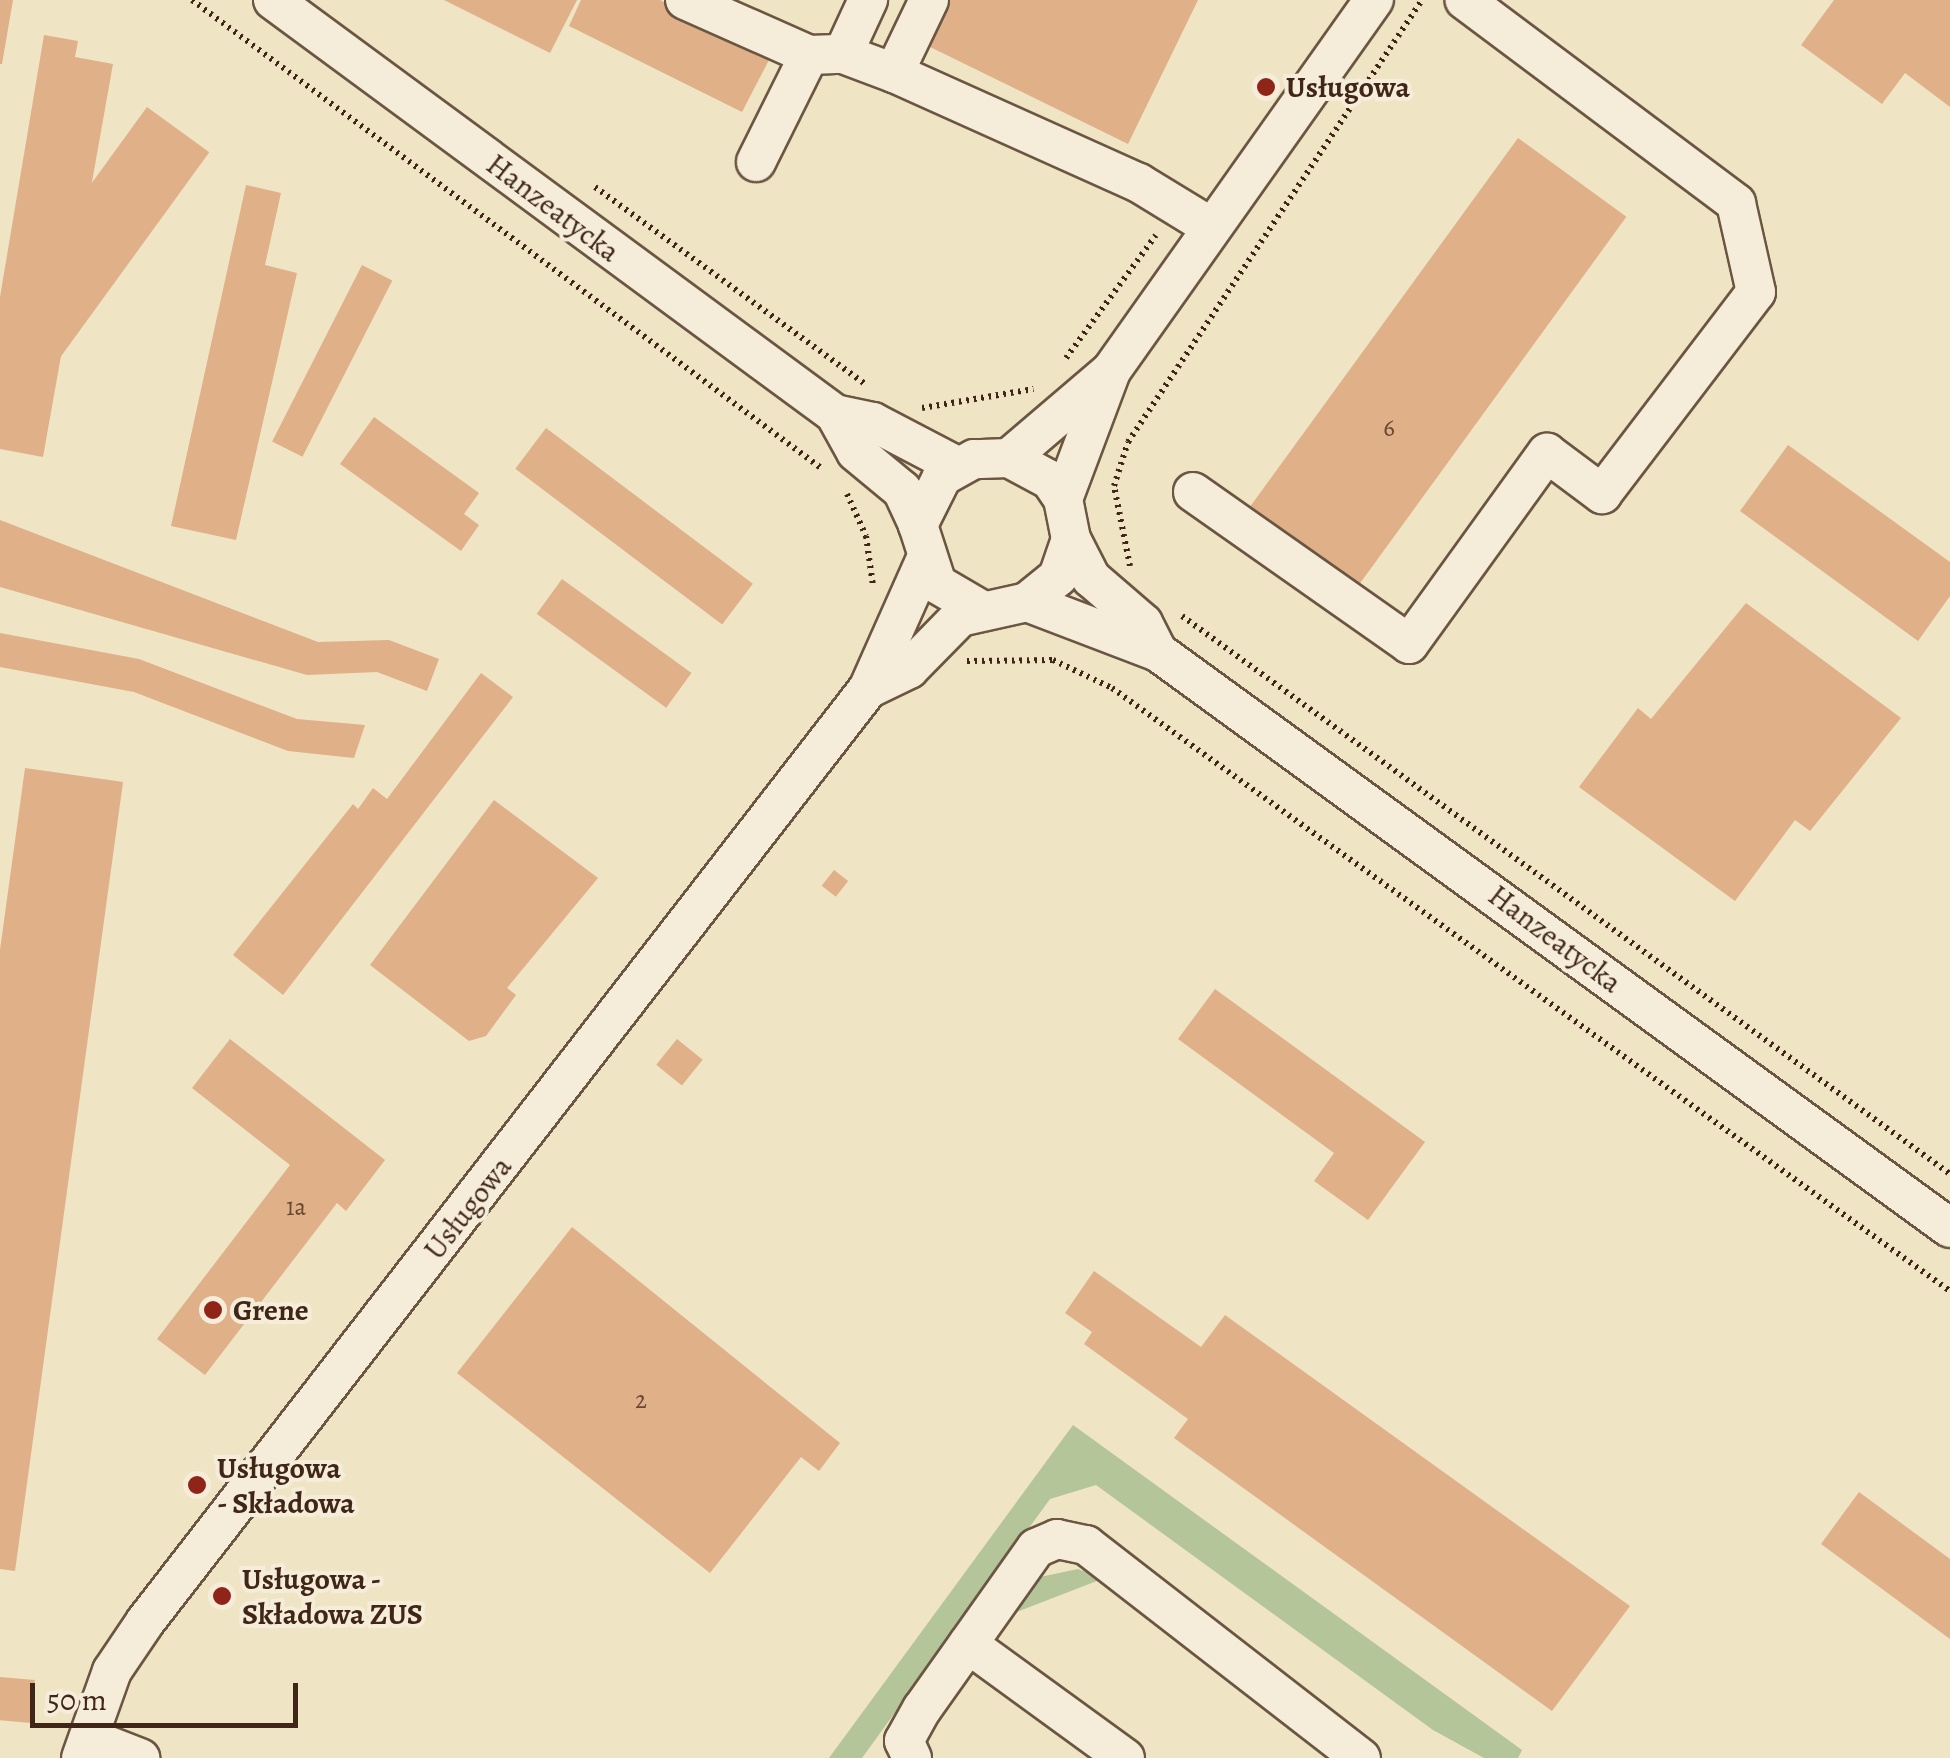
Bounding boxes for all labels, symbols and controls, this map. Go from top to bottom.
place label: Usługowa [1286,69,1410,105]
marker: Usługowa [1255,76,1277,98]
street label: Hanzeatycka [479,146,627,270]
house number: 6 [1383,413,1395,443]
street label: Hanzeatycka [1481,877,1629,1001]
street label: Usługowa [417,1149,519,1267]
house number: 1a [286,1192,306,1222]
place label: Grene [233,1292,309,1328]
marker: Grene [202,1299,224,1321]
house number: 2 [635,1385,647,1415]
place label: Usługowa - Składowa [217,1450,355,1520]
marker: Usługowa - Składowa [186,1474,208,1496]
place label: Usługowa - Składowa ZUS [242,1561,423,1632]
marker: Usługowa - Składowa ZUS [211,1585,233,1607]
scale bar [35,1663,302,1725]
text: 50 m [47,1680,107,1720]

